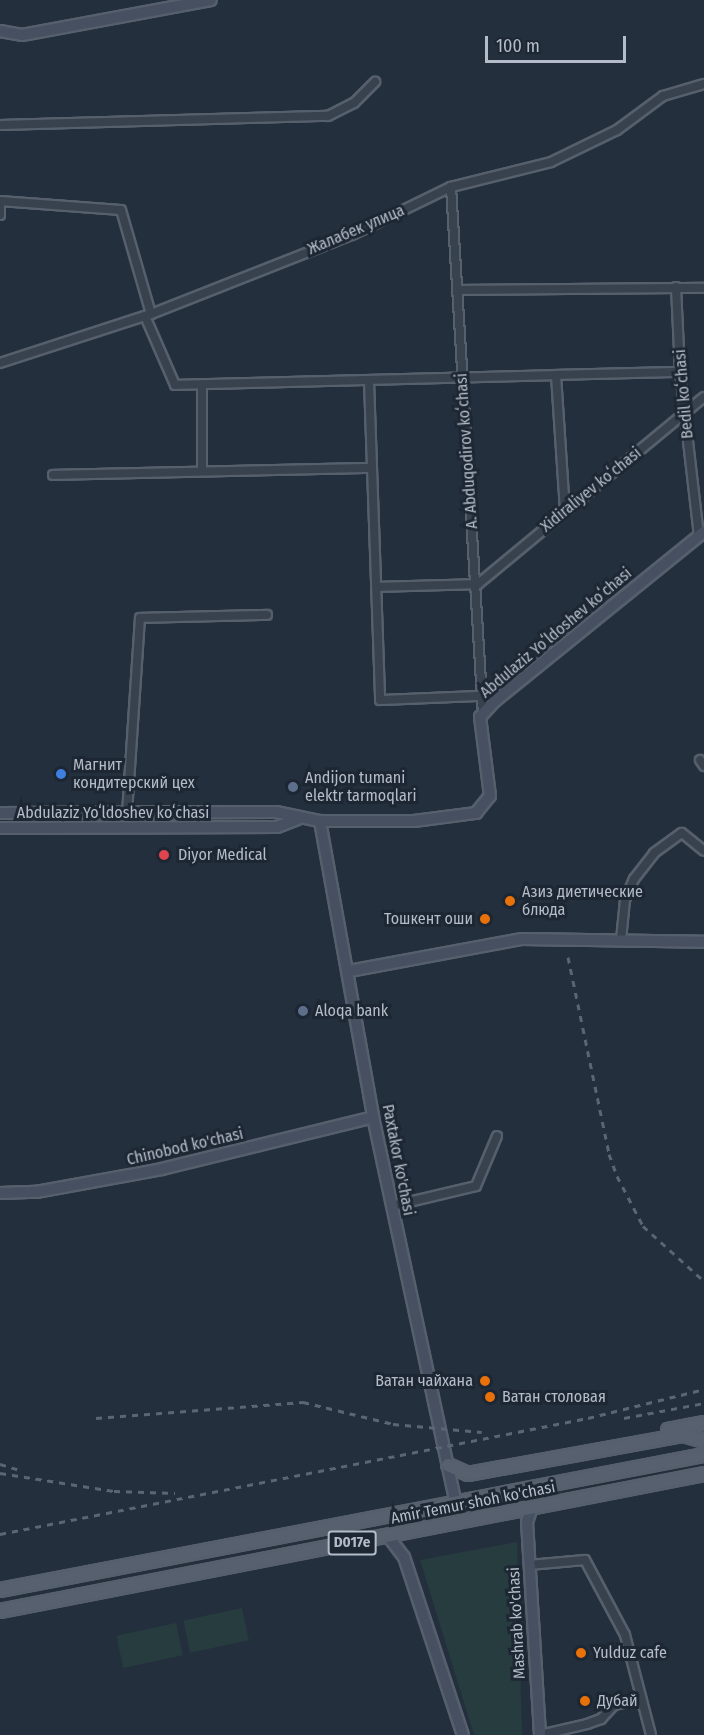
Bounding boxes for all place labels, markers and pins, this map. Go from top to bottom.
place label: Магнит кондитерский цех [73,755,195,793]
marker: Магнит кондитерский цех [54,767,68,781]
place label: Andijon tumani elektr tarmoqlari [305,768,416,806]
marker: Andijon tumani elektr tarmoqlari [286,780,300,794]
place label: Diyor Medical [178,845,267,865]
marker: Diyor Medical [155,846,173,864]
place label: Азиз диетические блюда [522,882,643,920]
marker: Азиз диетические блюда [503,894,517,908]
place label: Тошкент оши [384,909,473,929]
marker: Тошкент оши [478,912,492,926]
place label: Aloqa bank [315,1001,388,1021]
marker: Aloqa bank [296,1004,310,1018]
place label: Ватан чайхана [375,1371,473,1391]
marker: Ватан чайхана [478,1374,492,1388]
place label: Ватан столовая [502,1387,606,1407]
marker: Ватан столовая [483,1390,497,1404]
place label: Yulduz cafe [593,1643,667,1663]
marker: Yulduz cafe [574,1646,588,1660]
place label: Дубай [597,1691,638,1711]
marker: Дубай [578,1694,592,1708]

